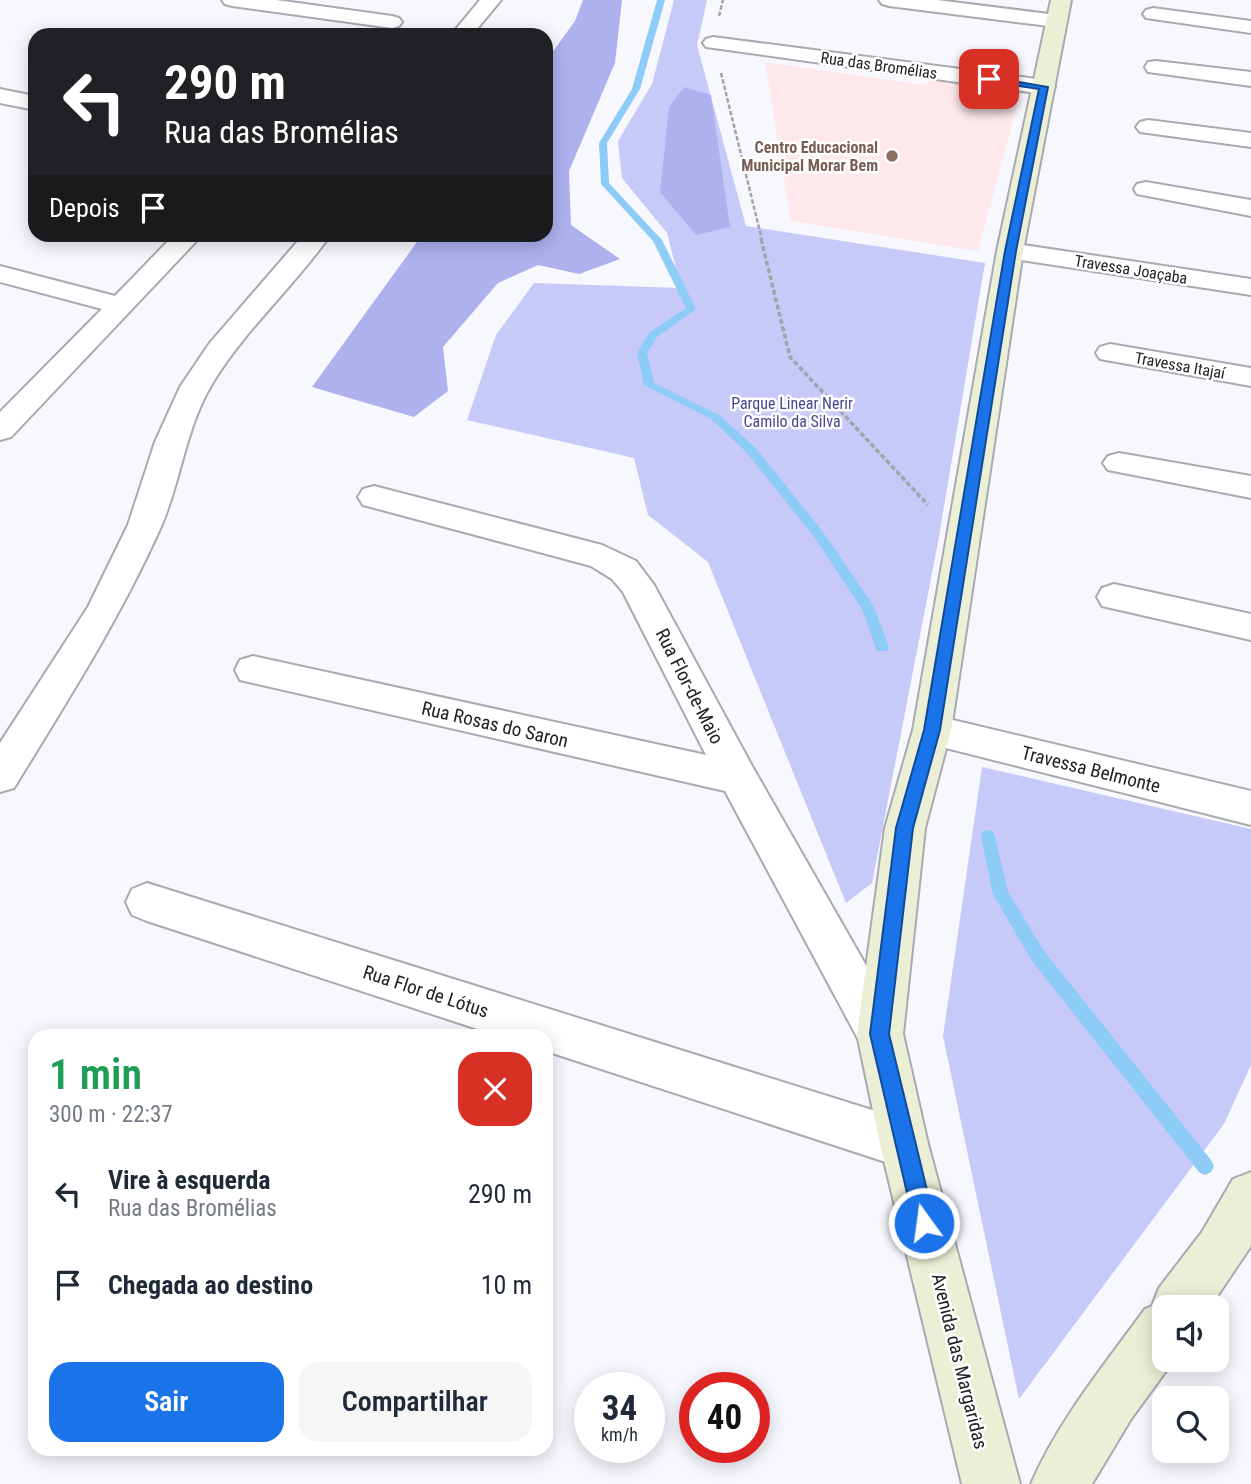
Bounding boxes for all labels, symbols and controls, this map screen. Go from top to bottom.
street label: Rua das Bromélias [819,48,938,83]
pin [959,49,1019,109]
text: 290 m [164,54,286,111]
icon: left [49,56,140,147]
icon: arrive [970,60,1008,98]
text: Rua das Bromélias [164,113,399,151]
place label: Centro Educacional Municipal Morar Bem [741,138,878,175]
marker: Centro Educacional Municipal Morar Bem [884,148,900,164]
icon: arrive [134,189,172,227]
text: Depois [49,193,120,223]
street label: Travessa Joaçaba [1073,251,1189,288]
street label: Travessa Itajaí [1133,348,1228,383]
park label: Parque Linear Nerir Camilo da Silva [731,394,853,431]
street label: Rua Flor-de-Maio [651,625,729,748]
street label: Rua Rosas do Saron [419,696,570,753]
street label: Travessa Belmonte [1019,741,1163,798]
street label: Rua Flor de Lótus [360,960,492,1023]
text: 1 min [49,1050,142,1099]
button: close [458,1052,532,1126]
text: 300 m · 22:37 [49,1101,173,1128]
text: Vire à esquerda [108,1165,271,1195]
icon: left [49,1175,87,1213]
text: 290 m [468,1179,532,1209]
position arrow [887,1186,961,1260]
text: Rua das Bromélias [108,1195,277,1222]
icon: arrive [49,1266,87,1304]
text: Chegada ao destino [108,1270,313,1300]
text: 10 m [481,1270,532,1300]
street label: Avenida das Margaridas [927,1271,992,1451]
map controls [1152,1295,1229,1463]
button: sound [1152,1295,1229,1372]
button: Sair [49,1362,284,1442]
button: Compartilhar [298,1362,532,1442]
speed limit sign: 40 [679,1372,770,1463]
button: search [1152,1386,1229,1463]
text: 34 [602,1388,637,1429]
text: km/h [601,1424,638,1445]

